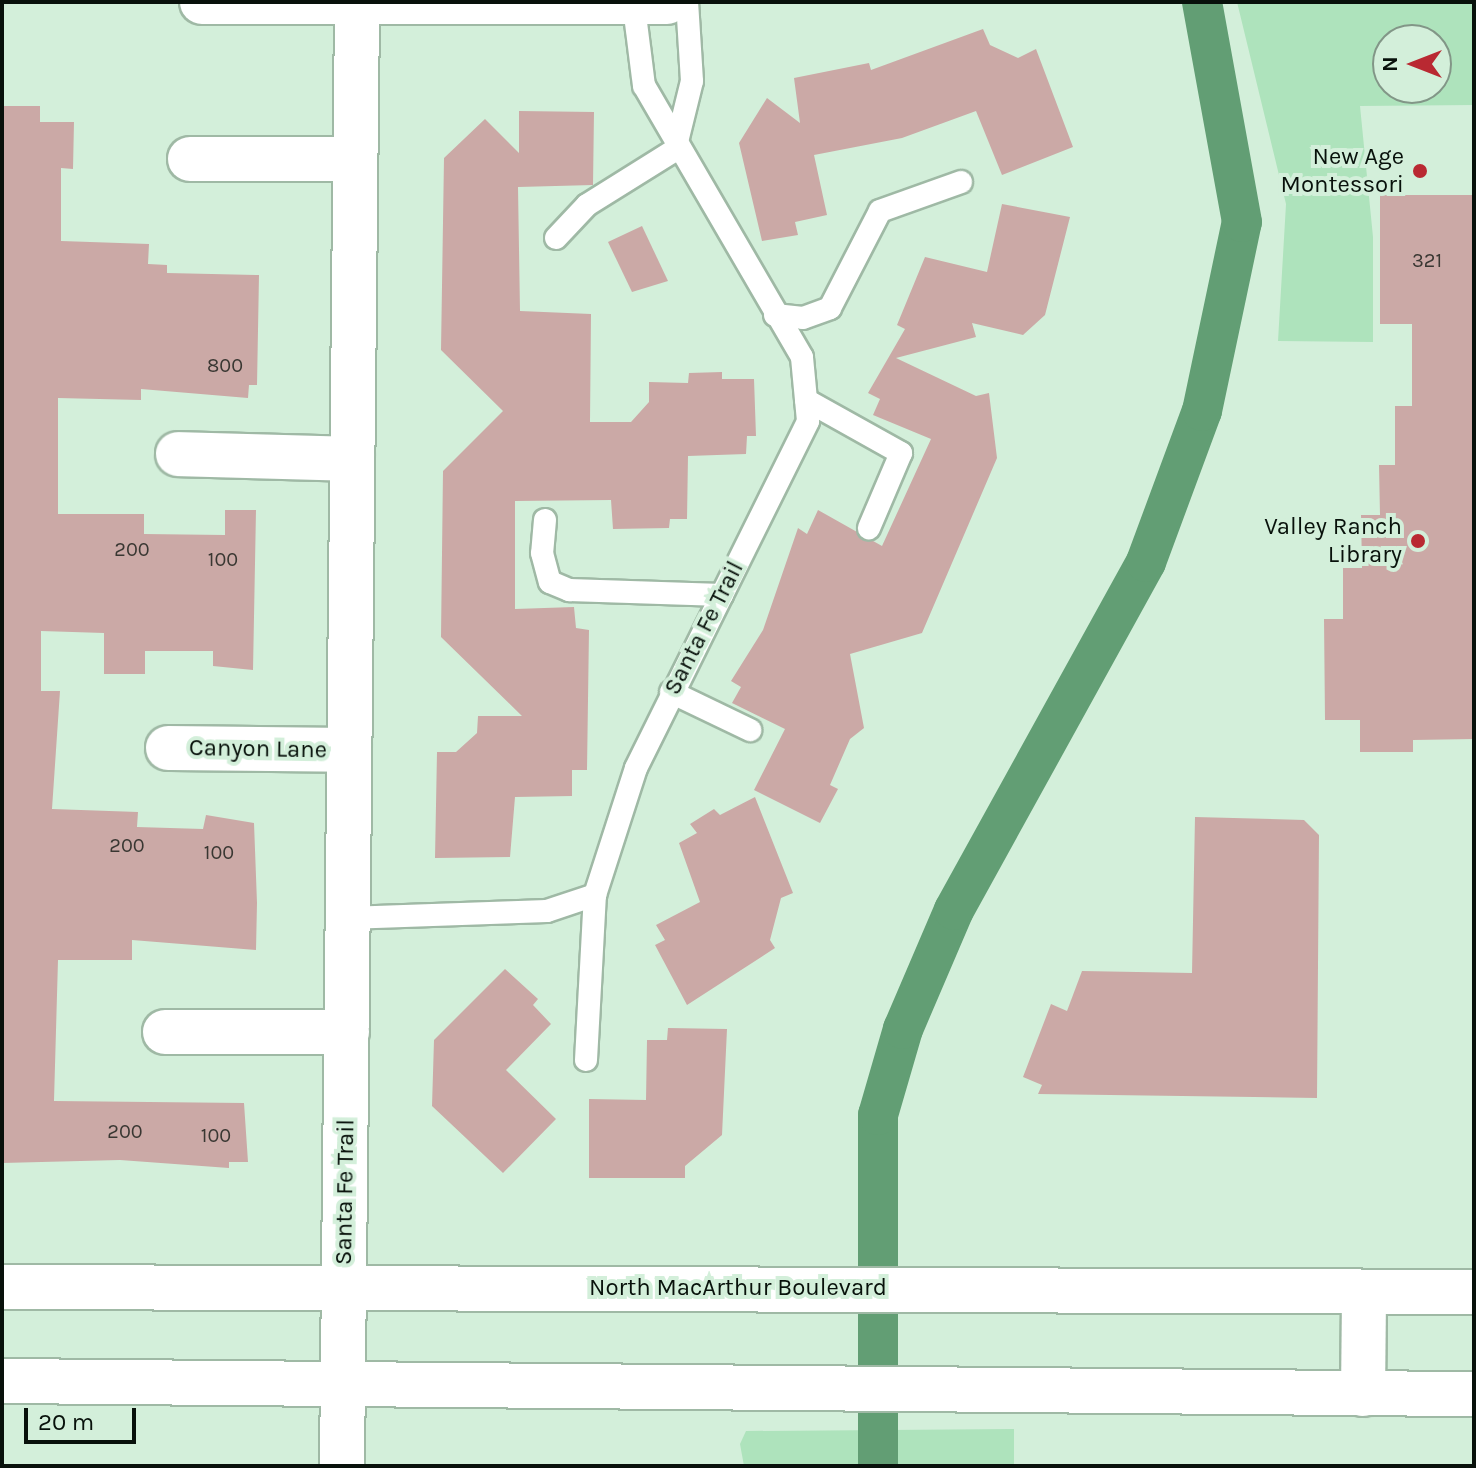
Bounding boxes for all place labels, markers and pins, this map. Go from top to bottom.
place label: New Age Montessori [1281,143,1404,199]
marker: New Age Montessori [1411,162,1429,180]
place label: Valley Ranch Library [1264,513,1402,569]
marker: Valley Ranch Library [1409,532,1427,550]

